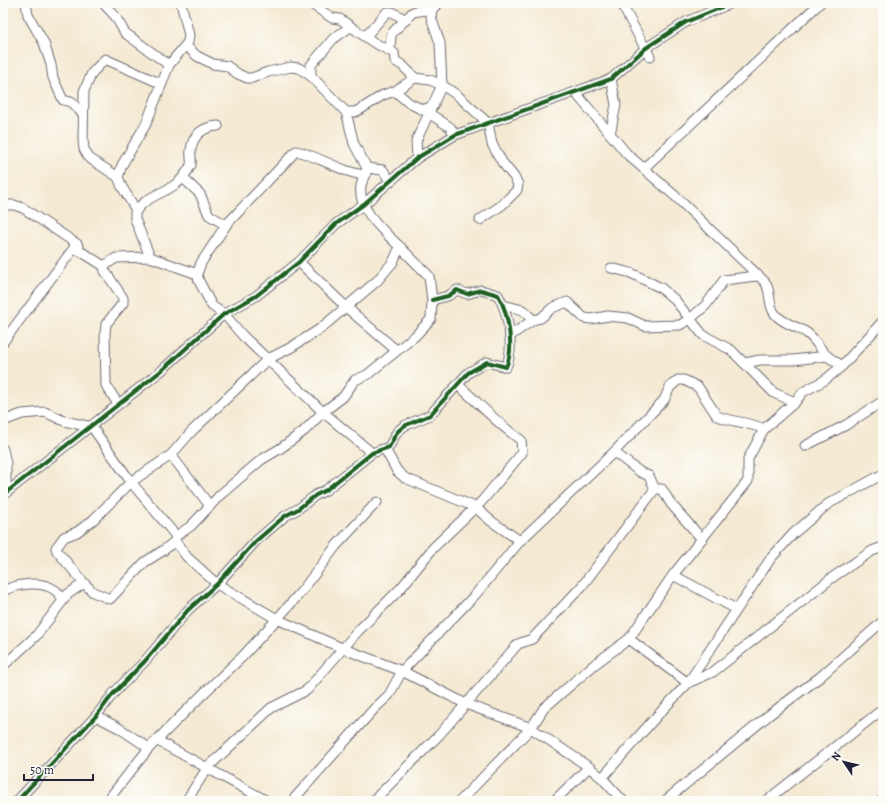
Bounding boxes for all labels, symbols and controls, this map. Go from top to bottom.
north arrow [824,742,864,782]
text: N [828,749,845,764]
scale bar [24,756,93,782]
text: 50 m [30,762,54,778]

